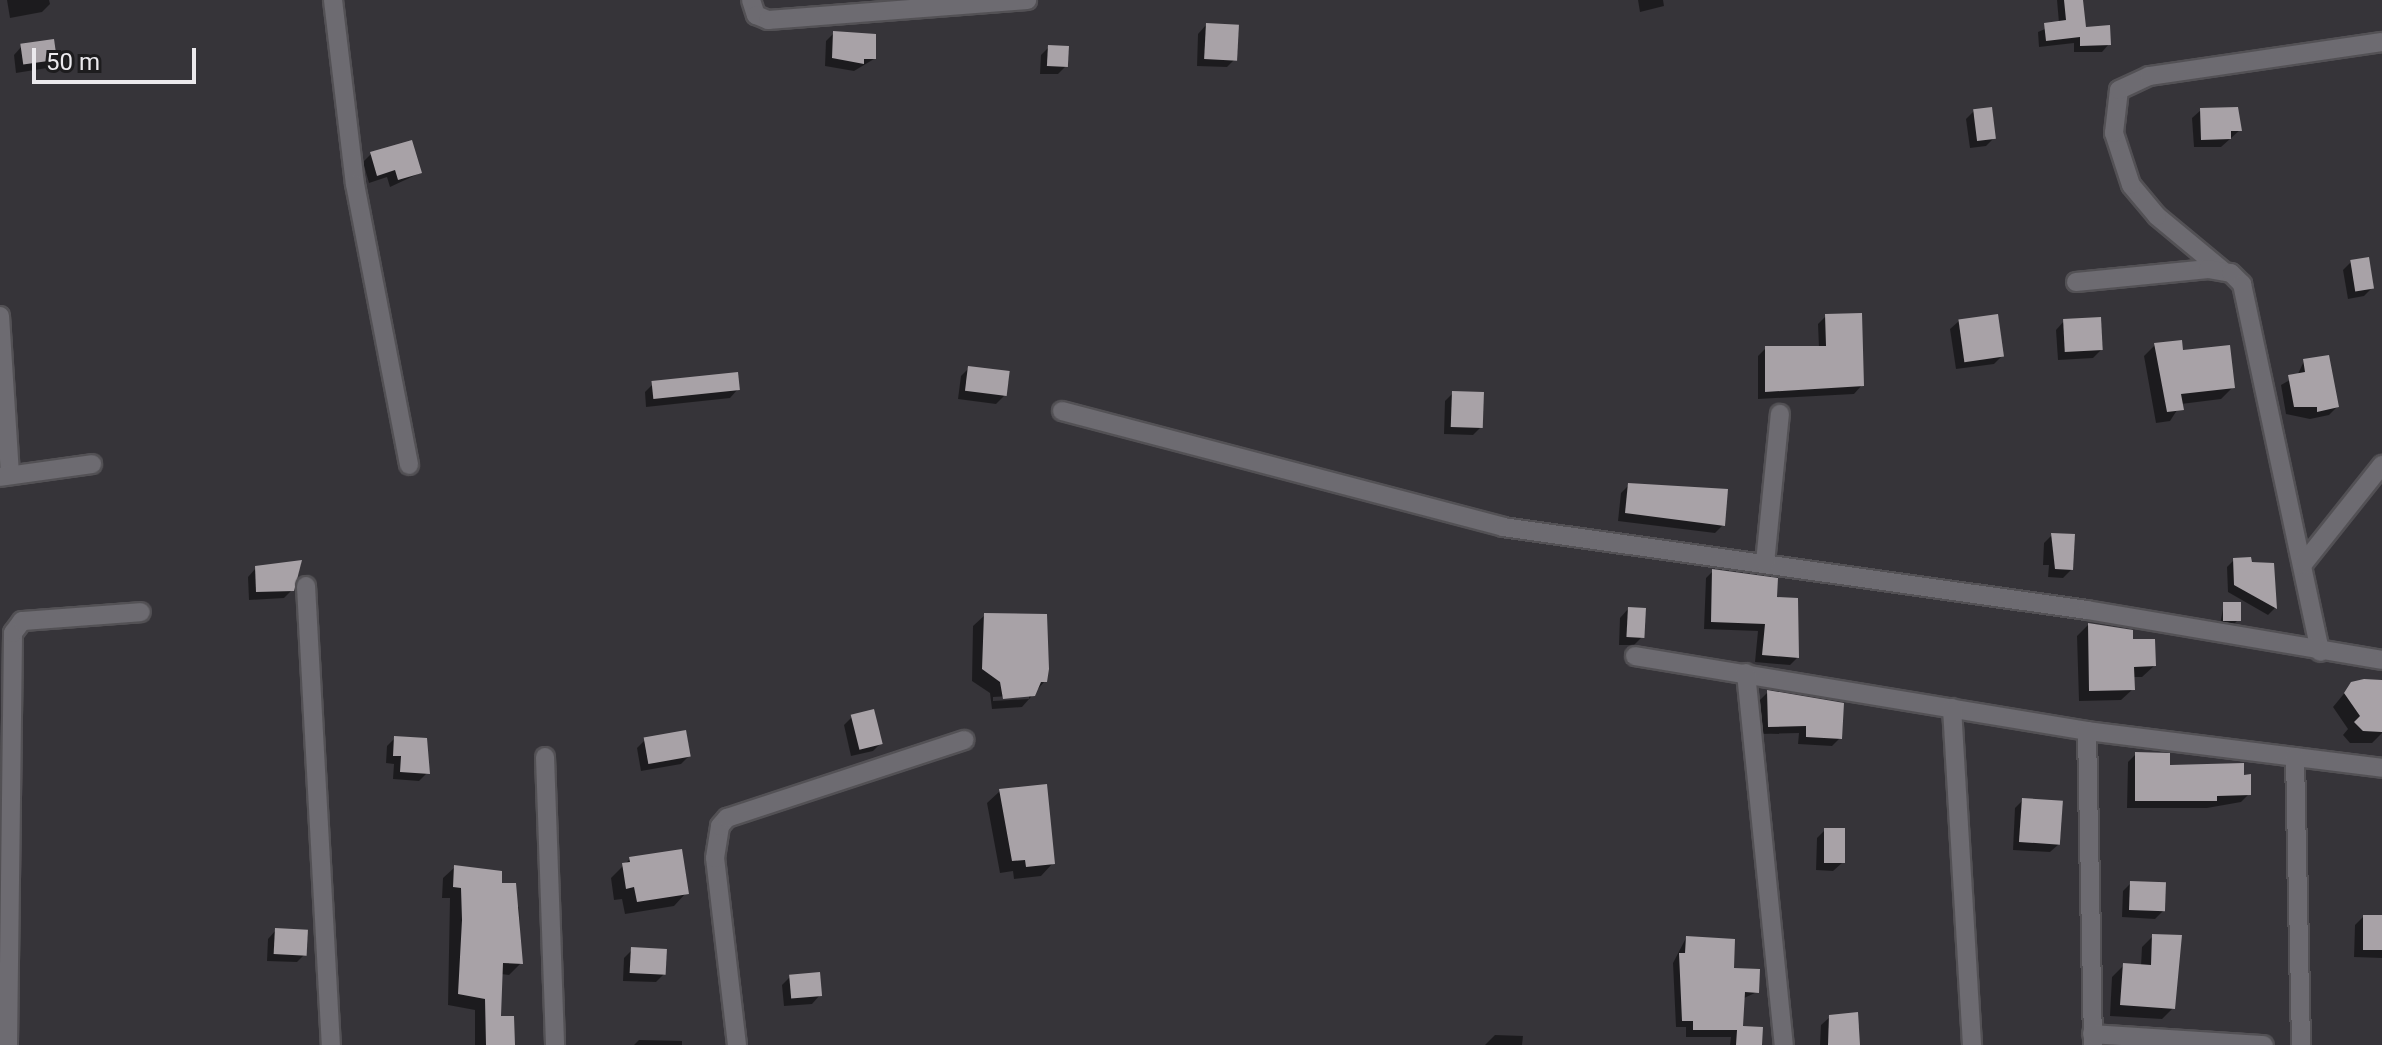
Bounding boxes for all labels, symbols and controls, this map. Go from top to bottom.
scale bar [36,32,200,82]
text: 50 m [46,48,100,76]

